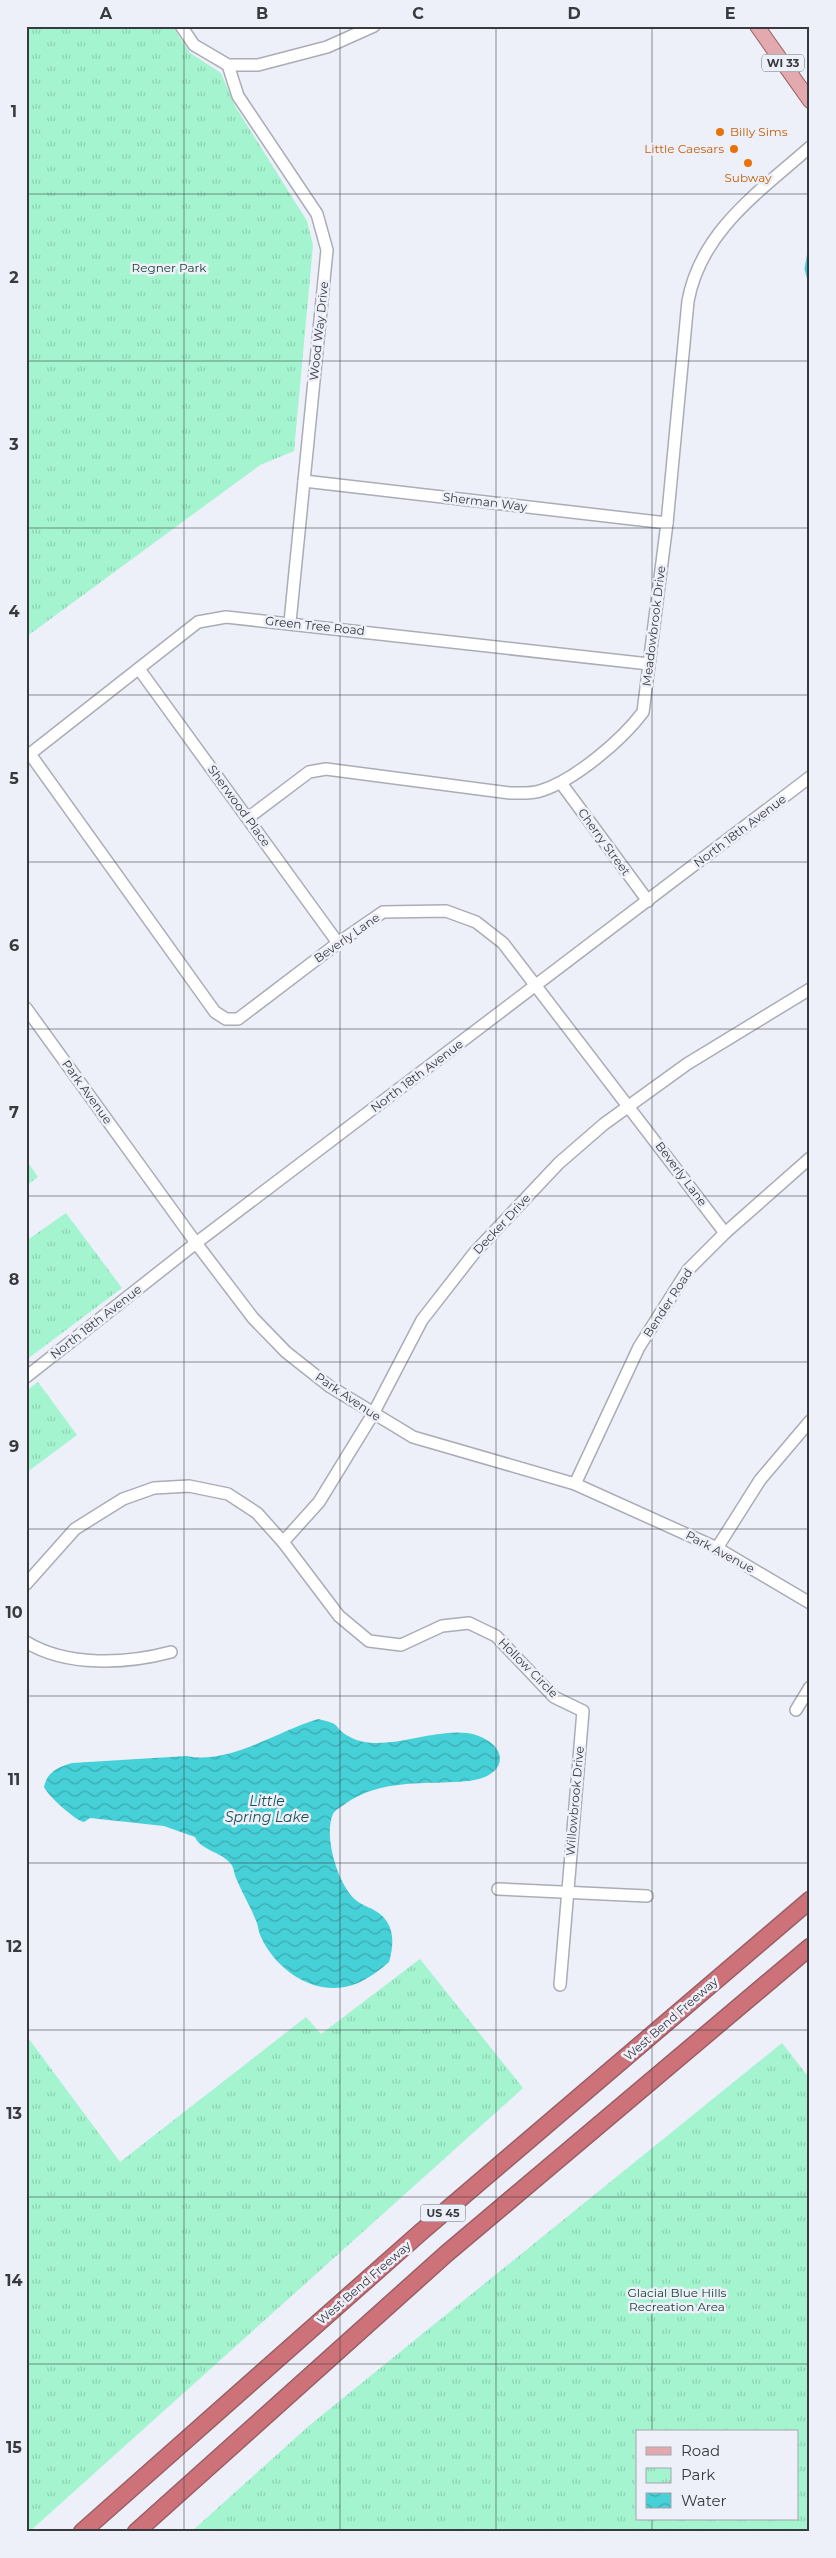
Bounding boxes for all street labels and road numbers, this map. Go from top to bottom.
road number: WI 33 [762,54,804,72]
street label: Wood Way Drive [306,281,331,381]
street label: Sherman Way [442,489,528,514]
street label: Meadowbrook Drive [639,565,668,687]
street label: Green Tree Road [264,613,366,638]
street label: Sherwood Place [205,762,274,849]
street label: North 18th Avenue [691,791,789,870]
street label: Cherry Street [575,805,634,878]
street label: Beverly Lane [311,909,382,966]
street label: North 18th Avenue [368,1036,466,1115]
street label: Park Avenue [59,1057,116,1127]
street label: Beverly Lane [652,1139,711,1209]
street label: Decker Drive [470,1190,534,1257]
street label: Bender Road [640,1265,695,1340]
street label: North 18th Avenue [47,1281,144,1362]
street label: Park Avenue [313,1369,384,1424]
street label: Park Avenue [683,1527,757,1576]
street label: Hollow Circle [495,1635,561,1701]
street label: Willowbrook Drive [562,1745,587,1857]
street label: West Bend Freeway [621,1973,721,2064]
road number: US 45 [420,2204,466,2222]
street label: West Bend Freeway [314,2237,414,2328]

